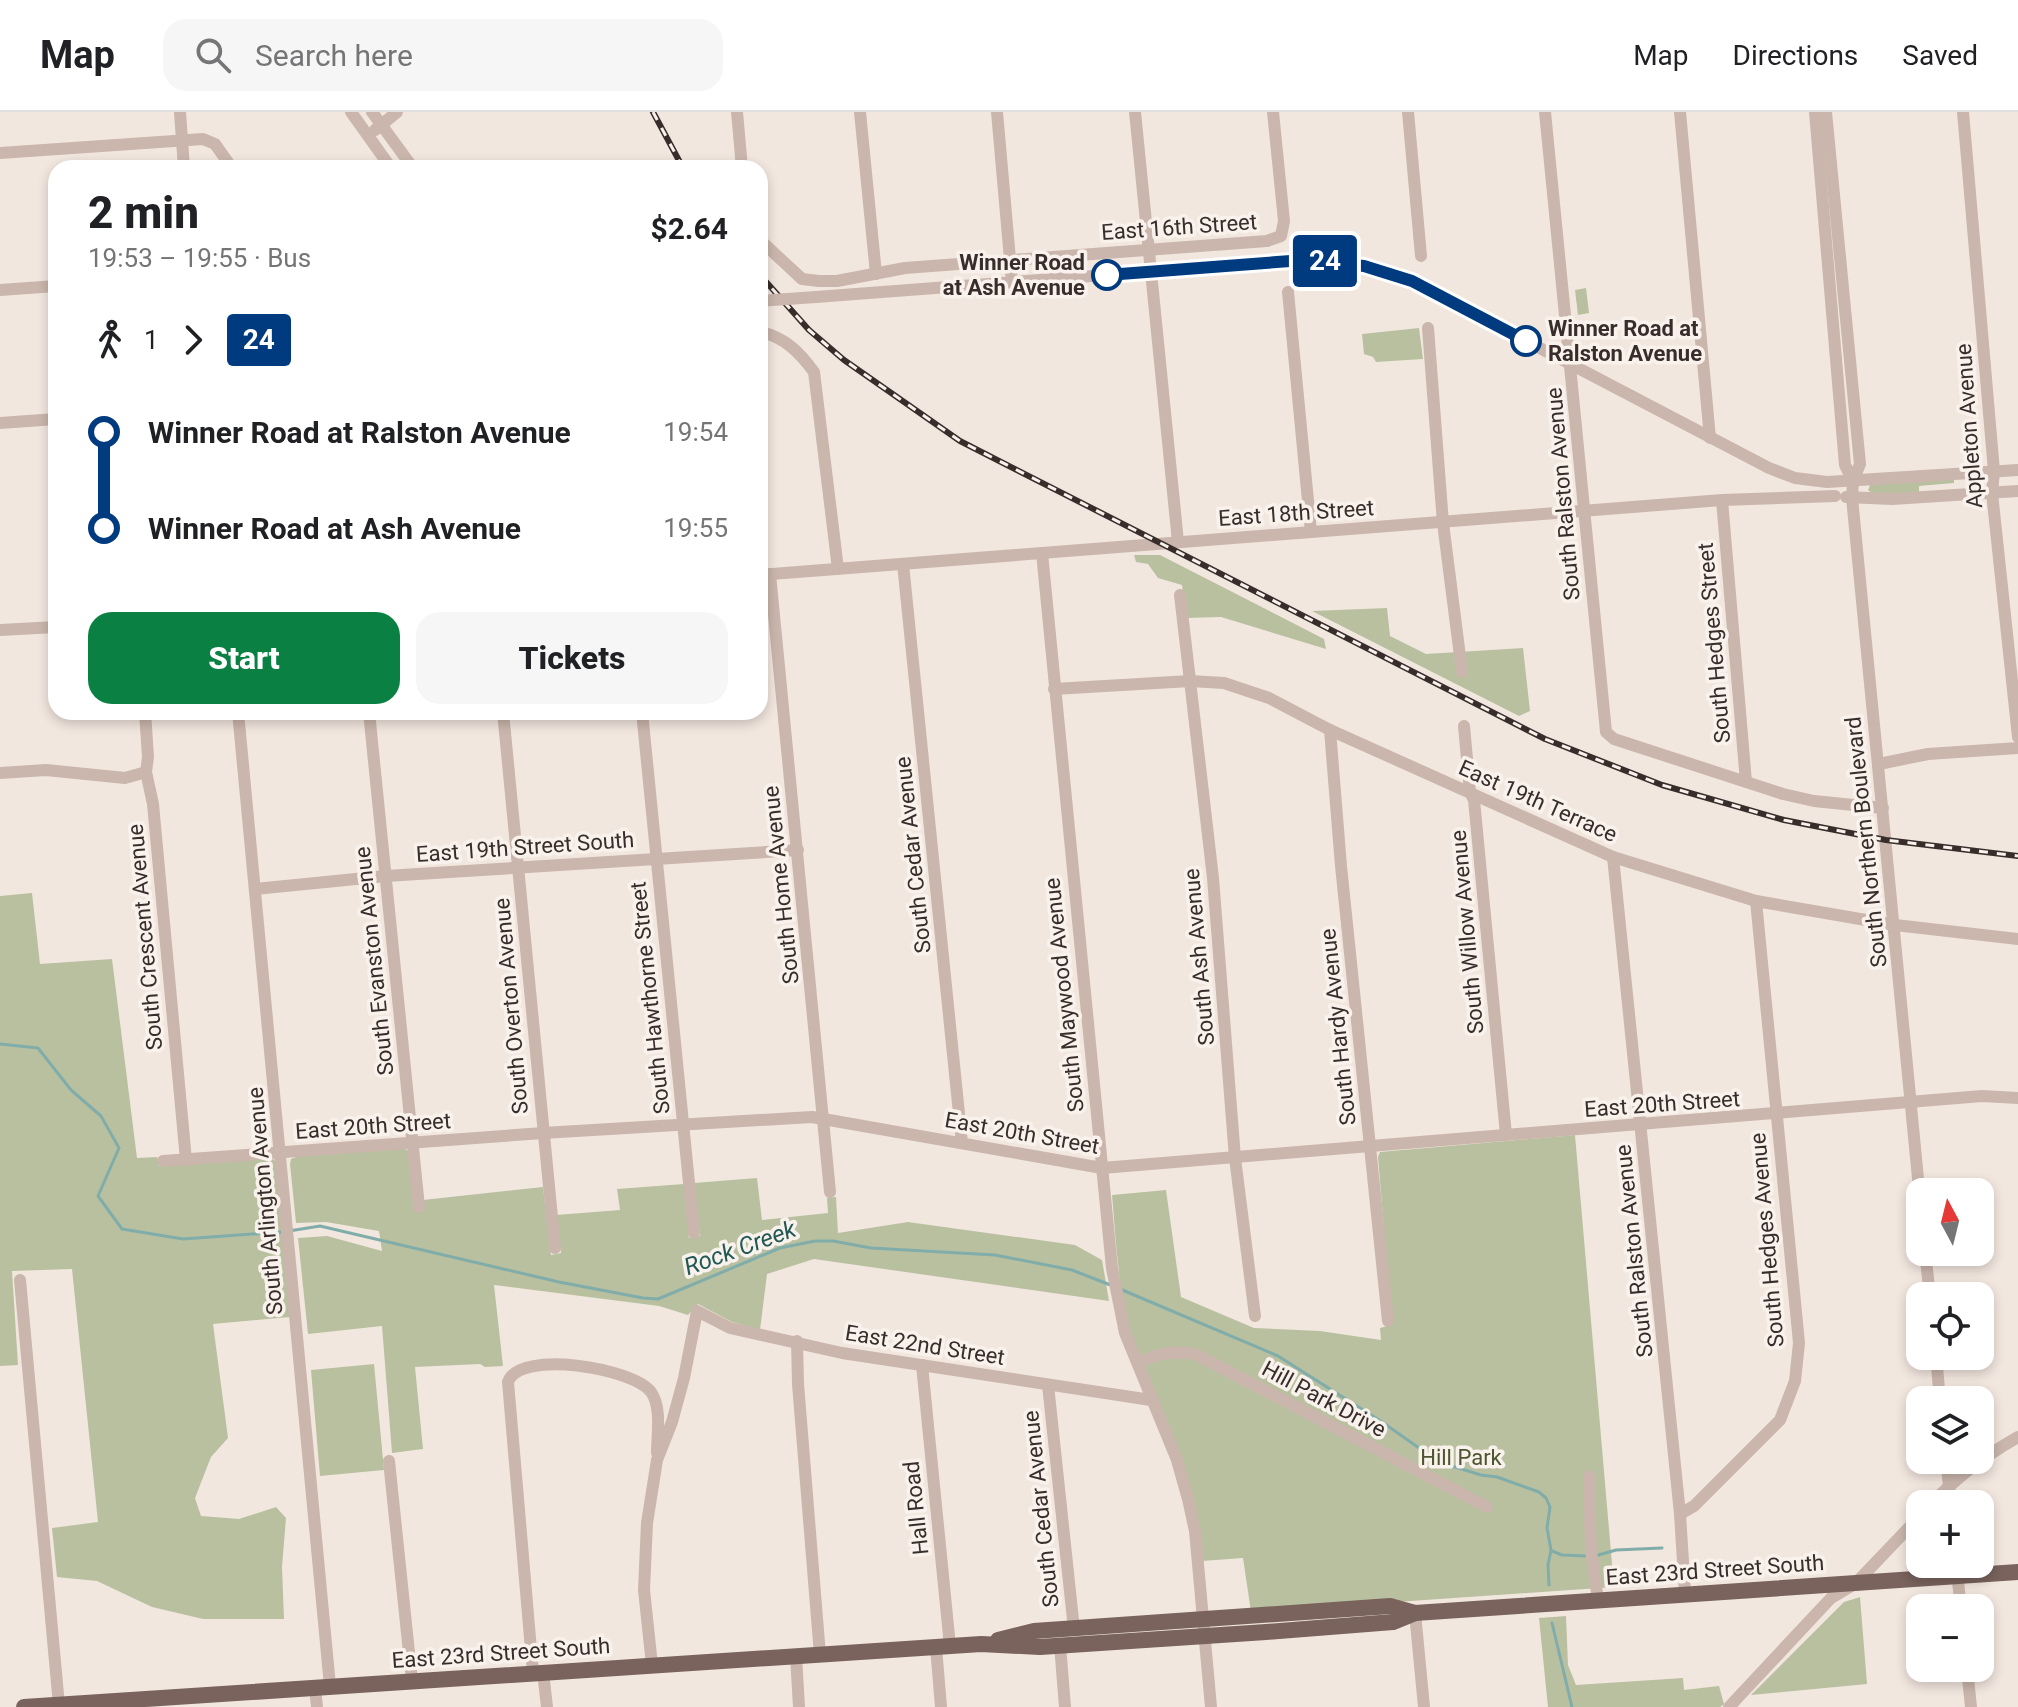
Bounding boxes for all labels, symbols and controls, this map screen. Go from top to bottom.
search box [163,19,723,91]
text: Map [40,33,115,77]
icon: search [191,33,235,77]
text: Search here [255,38,413,73]
text: Map [1633,39,1689,72]
text: Directions [1733,39,1858,72]
text: Saved [1902,39,1978,72]
text: 2 min [88,187,199,239]
street label: East 16th Street [1100,209,1258,245]
text: $2.64 [650,211,728,246]
line badge: 24 [1289,235,1361,287]
text: 19:53 – 19:55 · Bus [88,243,311,273]
text: 24 [1309,244,1341,277]
place label: Winner Road at Ash Avenue [943,250,1085,300]
marker: Winner Road at Ash Avenue [1092,260,1122,290]
place label: Winner Road at Ralston Avenue [1548,316,1702,366]
icon: walk [88,318,132,362]
icon: forward [171,318,215,362]
text: 24 [243,323,275,356]
text: 1 [144,325,159,355]
marker: Winner Road at Ralston Avenue [1511,326,1541,356]
street label: Appleton Avenue [1951,343,1987,509]
street label: South Ralston Avenue [1541,386,1585,602]
text: Winner Road at Ralston Avenue [148,415,571,450]
text: 19:54 [663,417,728,447]
street label: East 18th Street [1217,495,1375,531]
text: Winner Road at Ash Avenue [148,511,521,546]
text: 19:55 [663,513,728,543]
street label: South Hedges Street [1693,542,1735,744]
button: Start [88,612,400,704]
button: Tickets [416,612,728,704]
street label: South Northern Boulevard [1840,715,1892,969]
street label: South Cedar Avenue [890,755,936,955]
street label: East 19th Terrace [1455,755,1621,847]
street label: South Home Avenue [758,785,804,985]
street label: South Crescent Avenue [123,823,167,1051]
street label: East 19th Street South [415,827,635,867]
street label: South Willow Avenue [1446,829,1488,1035]
street label: South Evanston Avenue [350,845,398,1077]
street label: South Ash Avenue [1179,867,1219,1047]
street label: South Maywood Avenue [1039,877,1089,1113]
street label: South Hawthorne Street [625,881,675,1115]
street label: South Overton Avenue [489,897,533,1115]
street label: South Hardy Avenue [1315,927,1361,1127]
street label: South Arlington Avenue [243,1086,287,1316]
street label: East 20th Street [1583,1086,1741,1122]
street label: East 20th Street [943,1107,1101,1159]
street label: East 20th Street [294,1108,452,1144]
street label: South Hedges Avenue [1745,1132,1789,1348]
street label: South Ralston Avenue [1610,1143,1658,1359]
north arrow [1906,1178,1994,1266]
map controls [1906,1178,1994,1682]
water label: Rock Creek [680,1214,801,1281]
button: locate [1906,1282,1994,1370]
street label: East 22nd Street [843,1320,1007,1370]
street label: Hill Park Drive [1258,1356,1390,1442]
button: layers [1906,1386,1994,1474]
street label: South Cedar Avenue [1018,1409,1064,1609]
park label: Hill Park [1420,1445,1503,1470]
street label: Hall Road [899,1460,933,1556]
button: + [1906,1490,1994,1578]
street label: East 23rd Street South [1605,1550,1825,1590]
button: − [1906,1594,1994,1682]
street label: East 23rd Street South [391,1633,611,1673]

